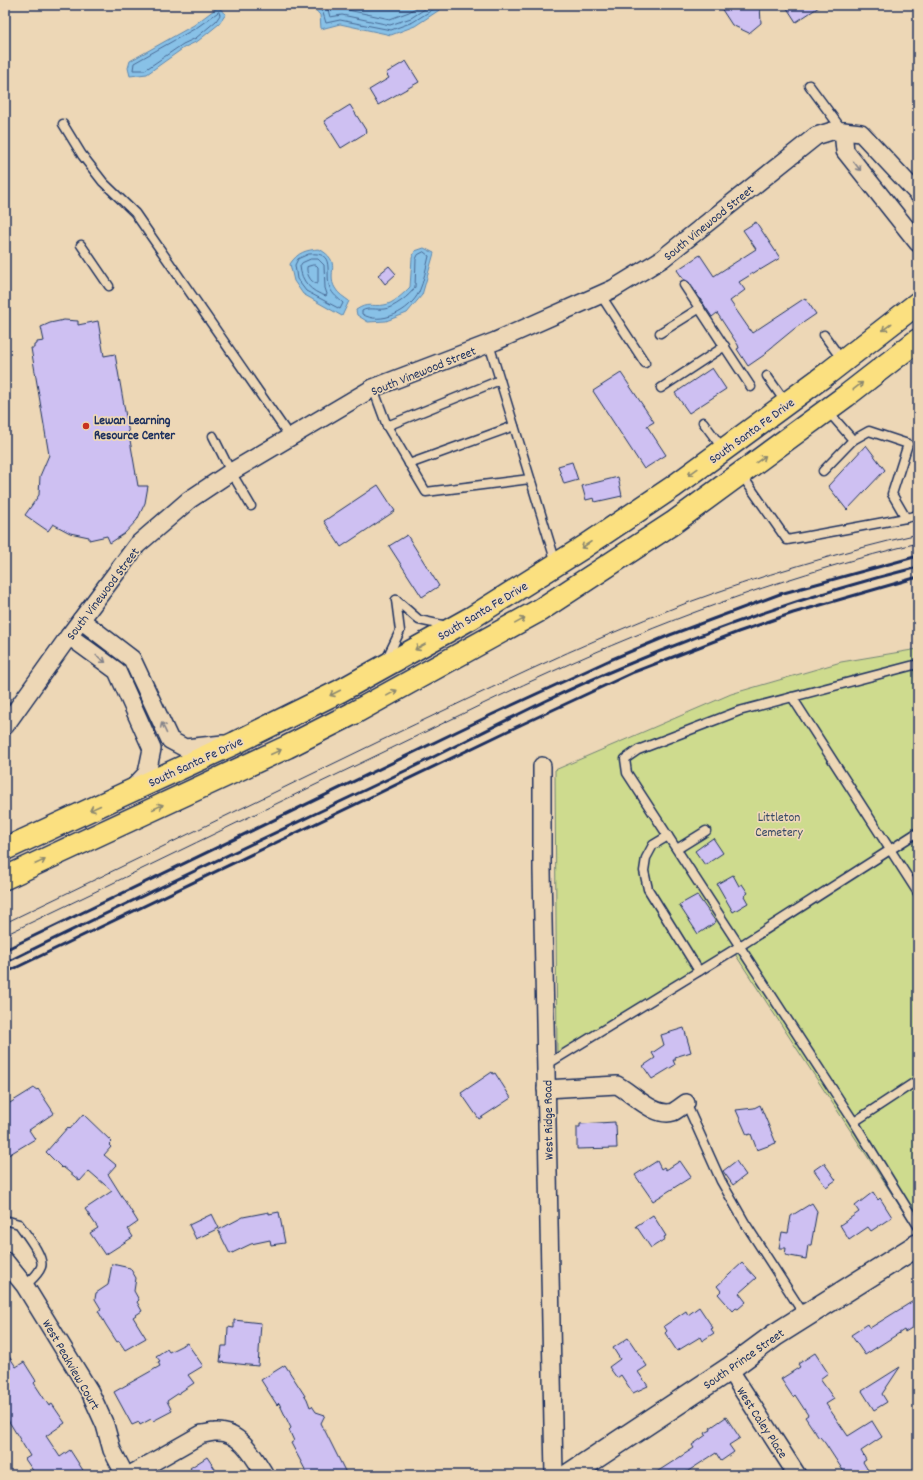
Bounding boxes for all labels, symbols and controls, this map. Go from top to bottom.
one-way arrow [853,160,861,171]
street label: South Vinewood Street [660,181,759,267]
one-way arrow [882,323,893,331]
street label: South Vinewood Street [369,342,480,402]
one-way arrow [853,382,864,391]
street label: South Santa Fe Drive [706,394,800,470]
place label: Lewan Learning Resource Center [94,412,176,446]
marker: Lewan Learning Resource Center [81,421,91,431]
one-way arrow [755,454,766,463]
one-way arrow [688,468,699,476]
one-way arrow [580,542,592,550]
street label: South Vinewood Street [63,544,145,645]
street label: South Santa Fe Drive [435,578,532,647]
one-way arrow [513,616,525,624]
one-way arrow [414,644,426,651]
one-way arrow [95,655,106,664]
one-way arrow [385,688,397,696]
one-way arrow [329,690,341,698]
one-way arrow [160,722,167,734]
street label: South Santa Fe Drive [146,733,247,793]
one-way arrow [270,748,282,756]
one-way arrow [152,803,164,810]
one-way arrow [89,805,101,812]
park label: Littleton Cemetery [755,809,803,843]
one-way arrow [34,858,46,865]
street label: West Ridge Road [539,1080,560,1160]
street label: West Peakview Court [36,1316,104,1414]
street label: South Prince Street [700,1325,789,1395]
street label: West Caley Place [731,1384,791,1463]

